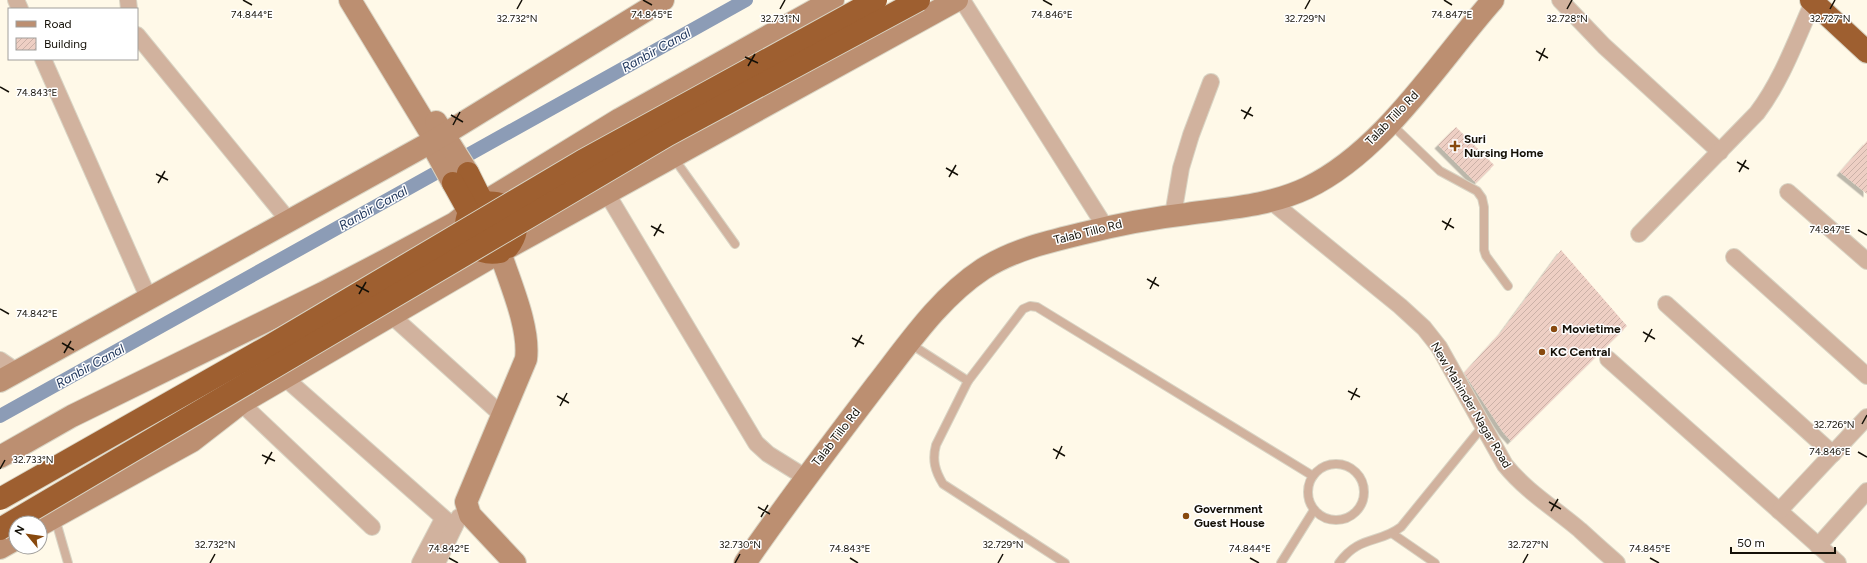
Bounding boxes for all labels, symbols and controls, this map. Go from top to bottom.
legend [8,8,138,60]
text: 74.844°E [231,8,273,21]
text: 74.845°E [631,8,673,21]
text: 74.846°E [1031,8,1073,21]
text: 74.847°E [1432,8,1473,21]
text: 32.732°N [497,12,537,25]
text: 32.731°N [760,12,800,25]
text: 32.729°N [1284,12,1326,25]
text: 32.728°N [1546,12,1588,25]
text: 32.727°N [1810,12,1850,25]
text: Road [44,17,72,31]
water label: Ranbir Canal [619,25,693,75]
text: Building [44,37,87,51]
text: 74.843°E [16,86,58,99]
street label: Talab Tillo Rd [1363,88,1421,148]
place label: Suri Nursing Home [1464,132,1544,160]
marker: Suri Nursing Home [1449,140,1461,152]
water label: Ranbir Canal [336,183,410,233]
street label: Talab Tillo Rd [1052,217,1124,247]
text: 74.847°E [1810,223,1851,236]
text: 74.842°E [16,307,58,320]
place label: Movietime [1562,322,1621,336]
marker: Movietime [1549,324,1559,334]
street label: New Mahinder Nagar Road [1428,340,1514,470]
water label: Ranbir Canal [53,341,127,391]
place label: KC Central [1550,345,1610,359]
marker: KC Central [1537,347,1547,357]
street label: Talab Tillo Rd [809,405,863,469]
text: 32.726°N [1813,418,1855,431]
text: 74.846°E [1809,445,1851,458]
text: 32.733°N [13,453,53,466]
place label: Government Guest House [1194,502,1265,530]
marker: Government Guest House [1181,511,1191,521]
north arrow [8,515,48,555]
text: N [12,524,27,537]
scale bar [1731,529,1835,555]
text: 50 m [1737,536,1765,550]
text: 32.732°N [195,538,235,551]
text: 32.730°N [719,538,761,551]
text: 32.729°N [982,538,1024,551]
text: 32.727°N [1508,538,1548,551]
text: 74.842°E [428,542,470,555]
text: 74.843°E [829,542,871,555]
text: 74.844°E [1229,542,1271,555]
text: 74.845°E [1629,542,1671,555]

